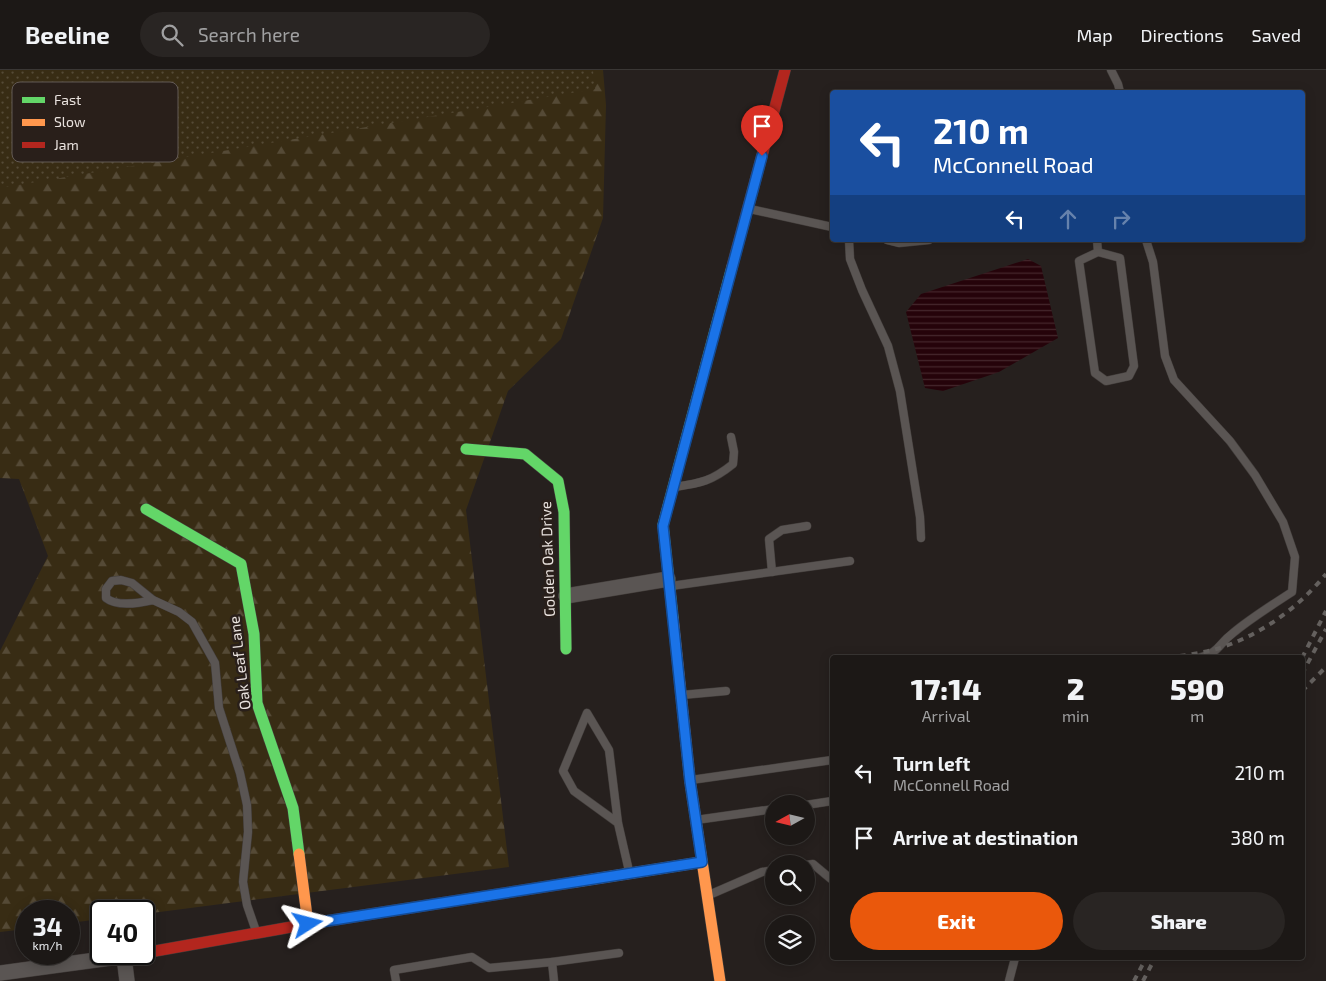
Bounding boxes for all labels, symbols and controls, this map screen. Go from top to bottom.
search box [140,12,490,57]
text: Beeline [25,20,110,49]
icon: search [158,21,186,49]
text: Search here [198,23,300,46]
text: Map [1076,24,1113,46]
text: Directions [1141,24,1224,46]
text: Saved [1252,24,1301,46]
legend [12,82,178,162]
text: Fast [54,91,81,108]
pin [741,105,783,156]
text: 210 m [933,109,1029,151]
icon: left [850,110,915,175]
icon: arrive [748,112,776,140]
text: Slow [54,113,86,130]
text: Jam [54,136,79,153]
text: McConnell Road [933,151,1094,177]
icon: left [1001,205,1029,233]
icon: ahead [1054,205,1082,233]
icon: right [1107,205,1135,233]
street label: Golden Oak Drive [536,501,558,617]
street label: Oak Leaf Lane [224,615,254,711]
text: 17:14 [911,670,981,706]
text: 2 [1067,670,1085,706]
text: 590 [1170,670,1224,706]
text: Arrival [922,706,970,725]
text: min [1062,706,1089,725]
text: m [1190,706,1204,725]
text: Turn left [893,752,970,775]
icon: left [850,759,878,787]
text: 210 m [1234,761,1285,784]
text: McConnell Road [893,775,1010,794]
north arrow [765,795,815,845]
map controls [765,795,815,965]
icon: arrive [850,824,878,852]
text: Arrive at destination [893,826,1078,849]
text: 380 m [1231,826,1285,849]
button: search [765,855,815,905]
button: Exit [850,892,1063,950]
button: Share [1073,892,1285,950]
position arrow [281,897,333,949]
speed limit sign: 40 [90,900,155,965]
text: 34 [32,911,63,941]
button: layers [765,915,815,965]
text: km/h [33,938,62,952]

